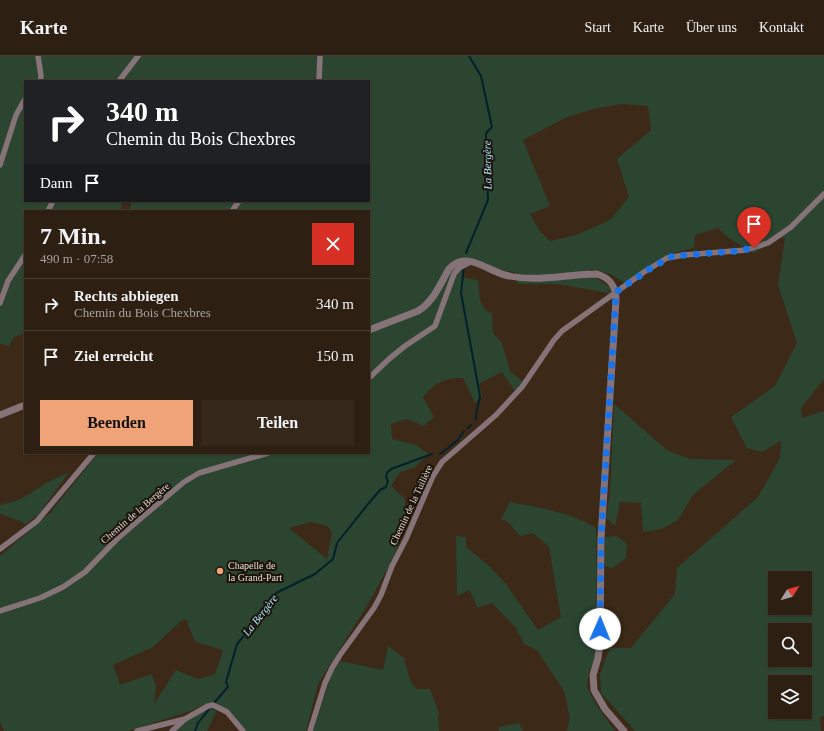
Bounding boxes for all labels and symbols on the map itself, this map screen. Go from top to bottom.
water label: La Bergère [481,140,493,191]
pin [737,207,771,248]
street label: Chemin de la Tuilière [388,463,435,547]
street label: Chemin de la Bergère [98,480,172,546]
place label: Chapelle de la Grand-Part [228,560,282,583]
marker: Chapelle de la Grand-Part [215,566,225,576]
north arrow [768,571,812,615]
water label: La Bergère [240,592,280,639]
position arrow [579,608,621,650]

